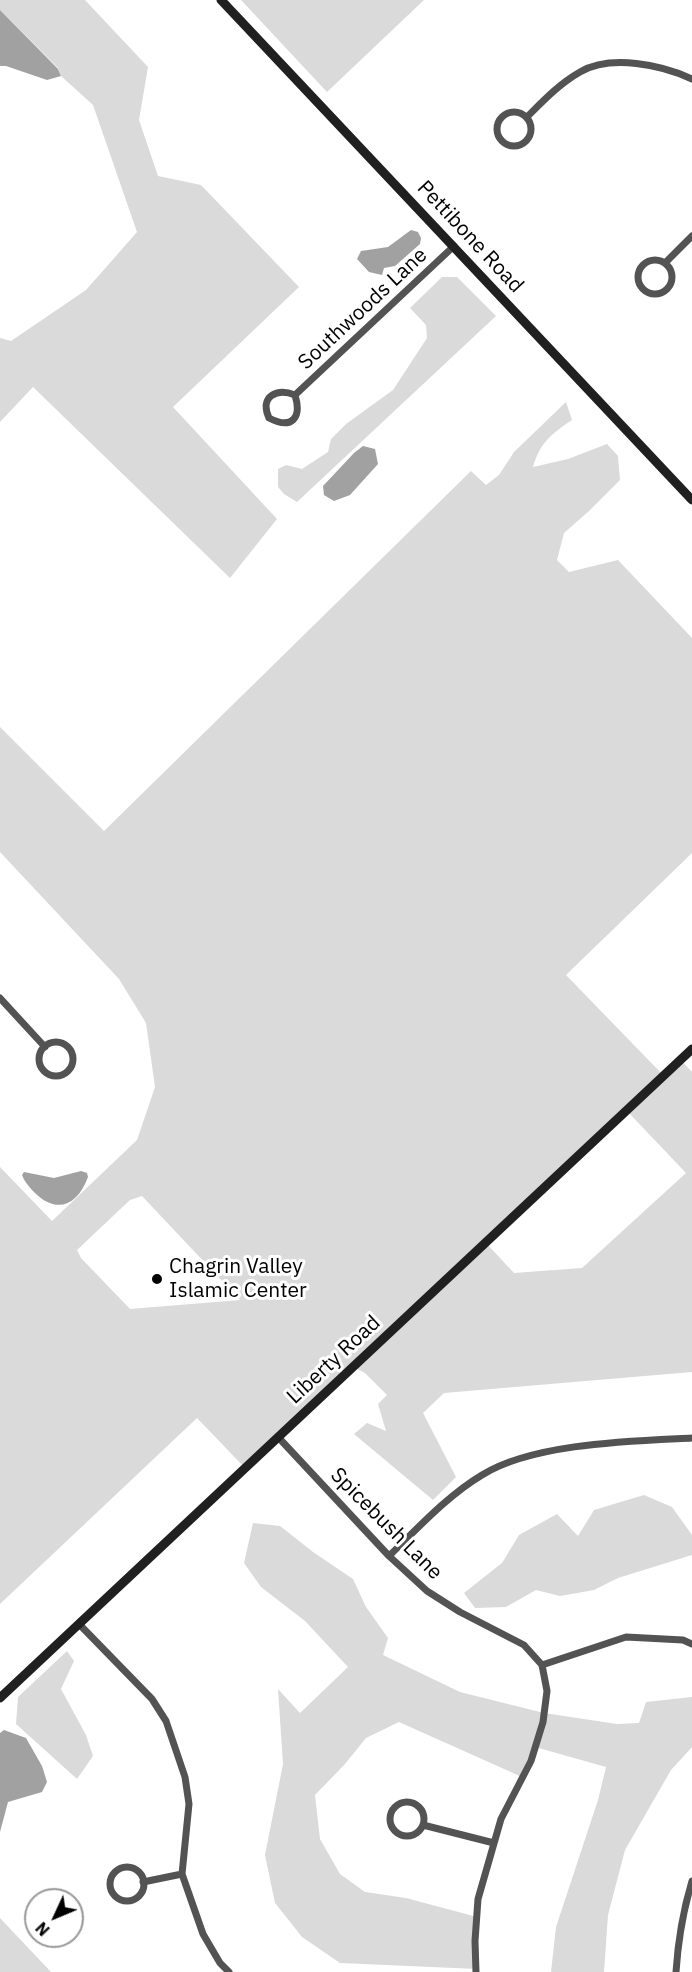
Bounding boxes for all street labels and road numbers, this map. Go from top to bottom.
street label: Pettibone Road [412,176,528,298]
street label: Southwoods Lane [293,243,433,375]
street label: Liberty Road [282,1310,386,1410]
street label: Spicebush Lane [325,1463,447,1585]

